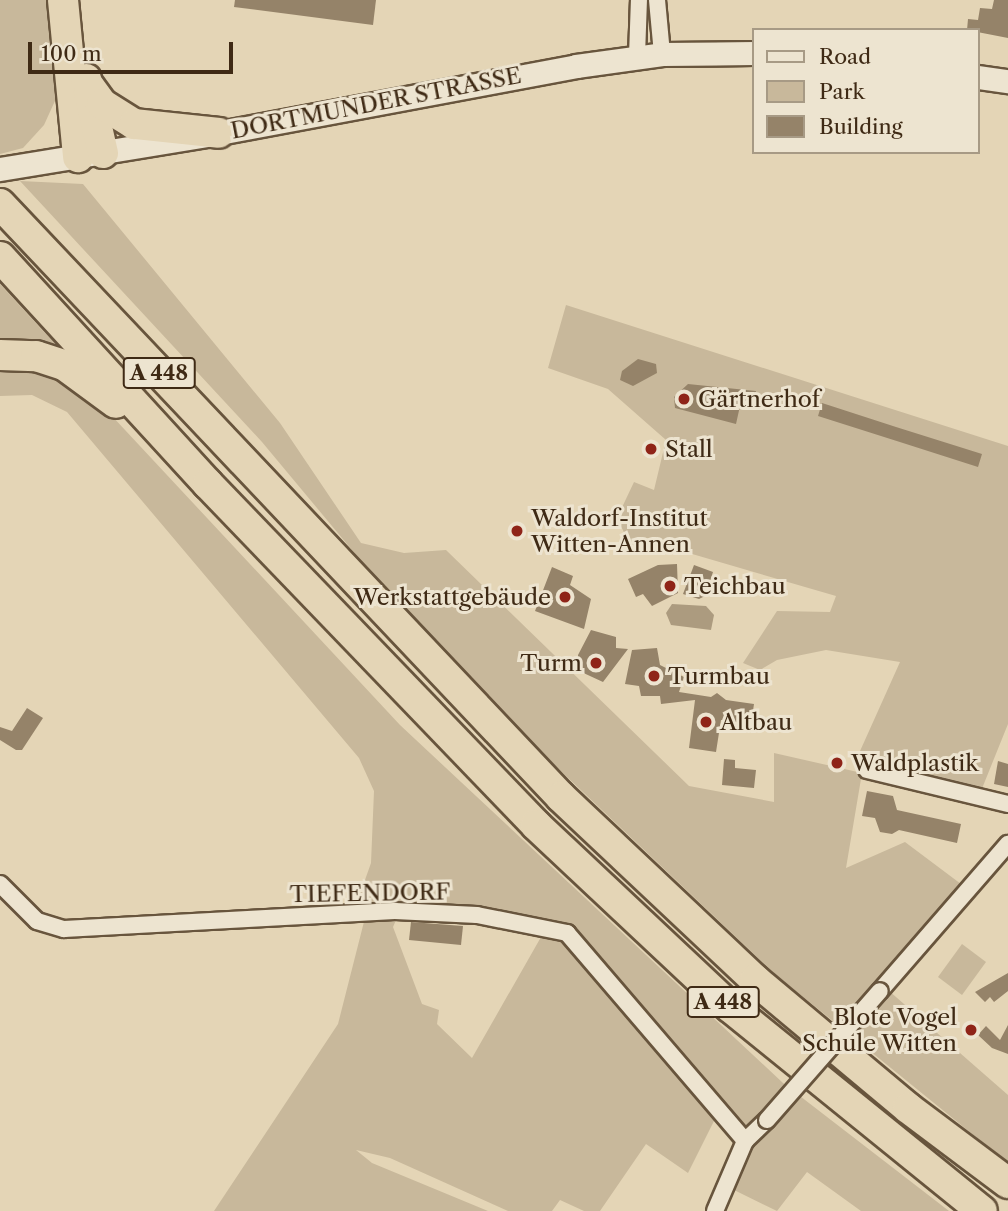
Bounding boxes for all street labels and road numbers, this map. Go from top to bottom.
street label: DORTMUNDER STRASSE [228,61,524,145]
road number: A 448 [122,356,196,390]
street label: TIEFENDORF [289,878,451,908]
road number: A 448 [686,984,760,1020]

